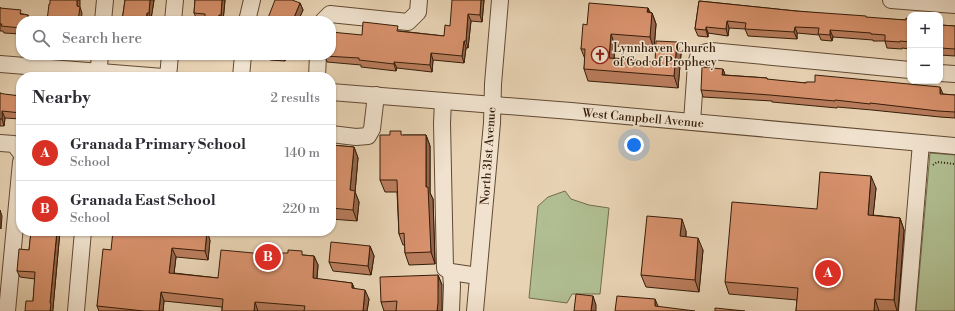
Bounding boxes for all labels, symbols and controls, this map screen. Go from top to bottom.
map controls [907,12,943,84]
button: + [907,12,943,48]
search box [16,16,336,60]
icon: search [30,27,52,49]
text: Search here [62,29,142,48]
place label: Lynnhaven Church of God of Prophecy [613,41,717,70]
church icon: Lynnhaven Church of God of Prophecy [590,45,610,65]
button: − [907,48,943,84]
text: Nearby [32,87,91,109]
text: 2 results [271,90,320,106]
street label: West Campbell Avenue [581,106,704,131]
street label: North 31st Avenue [478,107,499,206]
text: Granada Primary School [70,135,246,154]
your location [624,135,644,155]
text: A [40,145,50,161]
text: 140 m [284,145,320,161]
text: School [70,154,110,170]
text: Granada East School [70,191,216,210]
text: B [40,201,50,217]
text: 220 m [282,201,320,217]
text: School [70,210,110,226]
pin: B [255,242,281,272]
pin: A [815,258,841,288]

